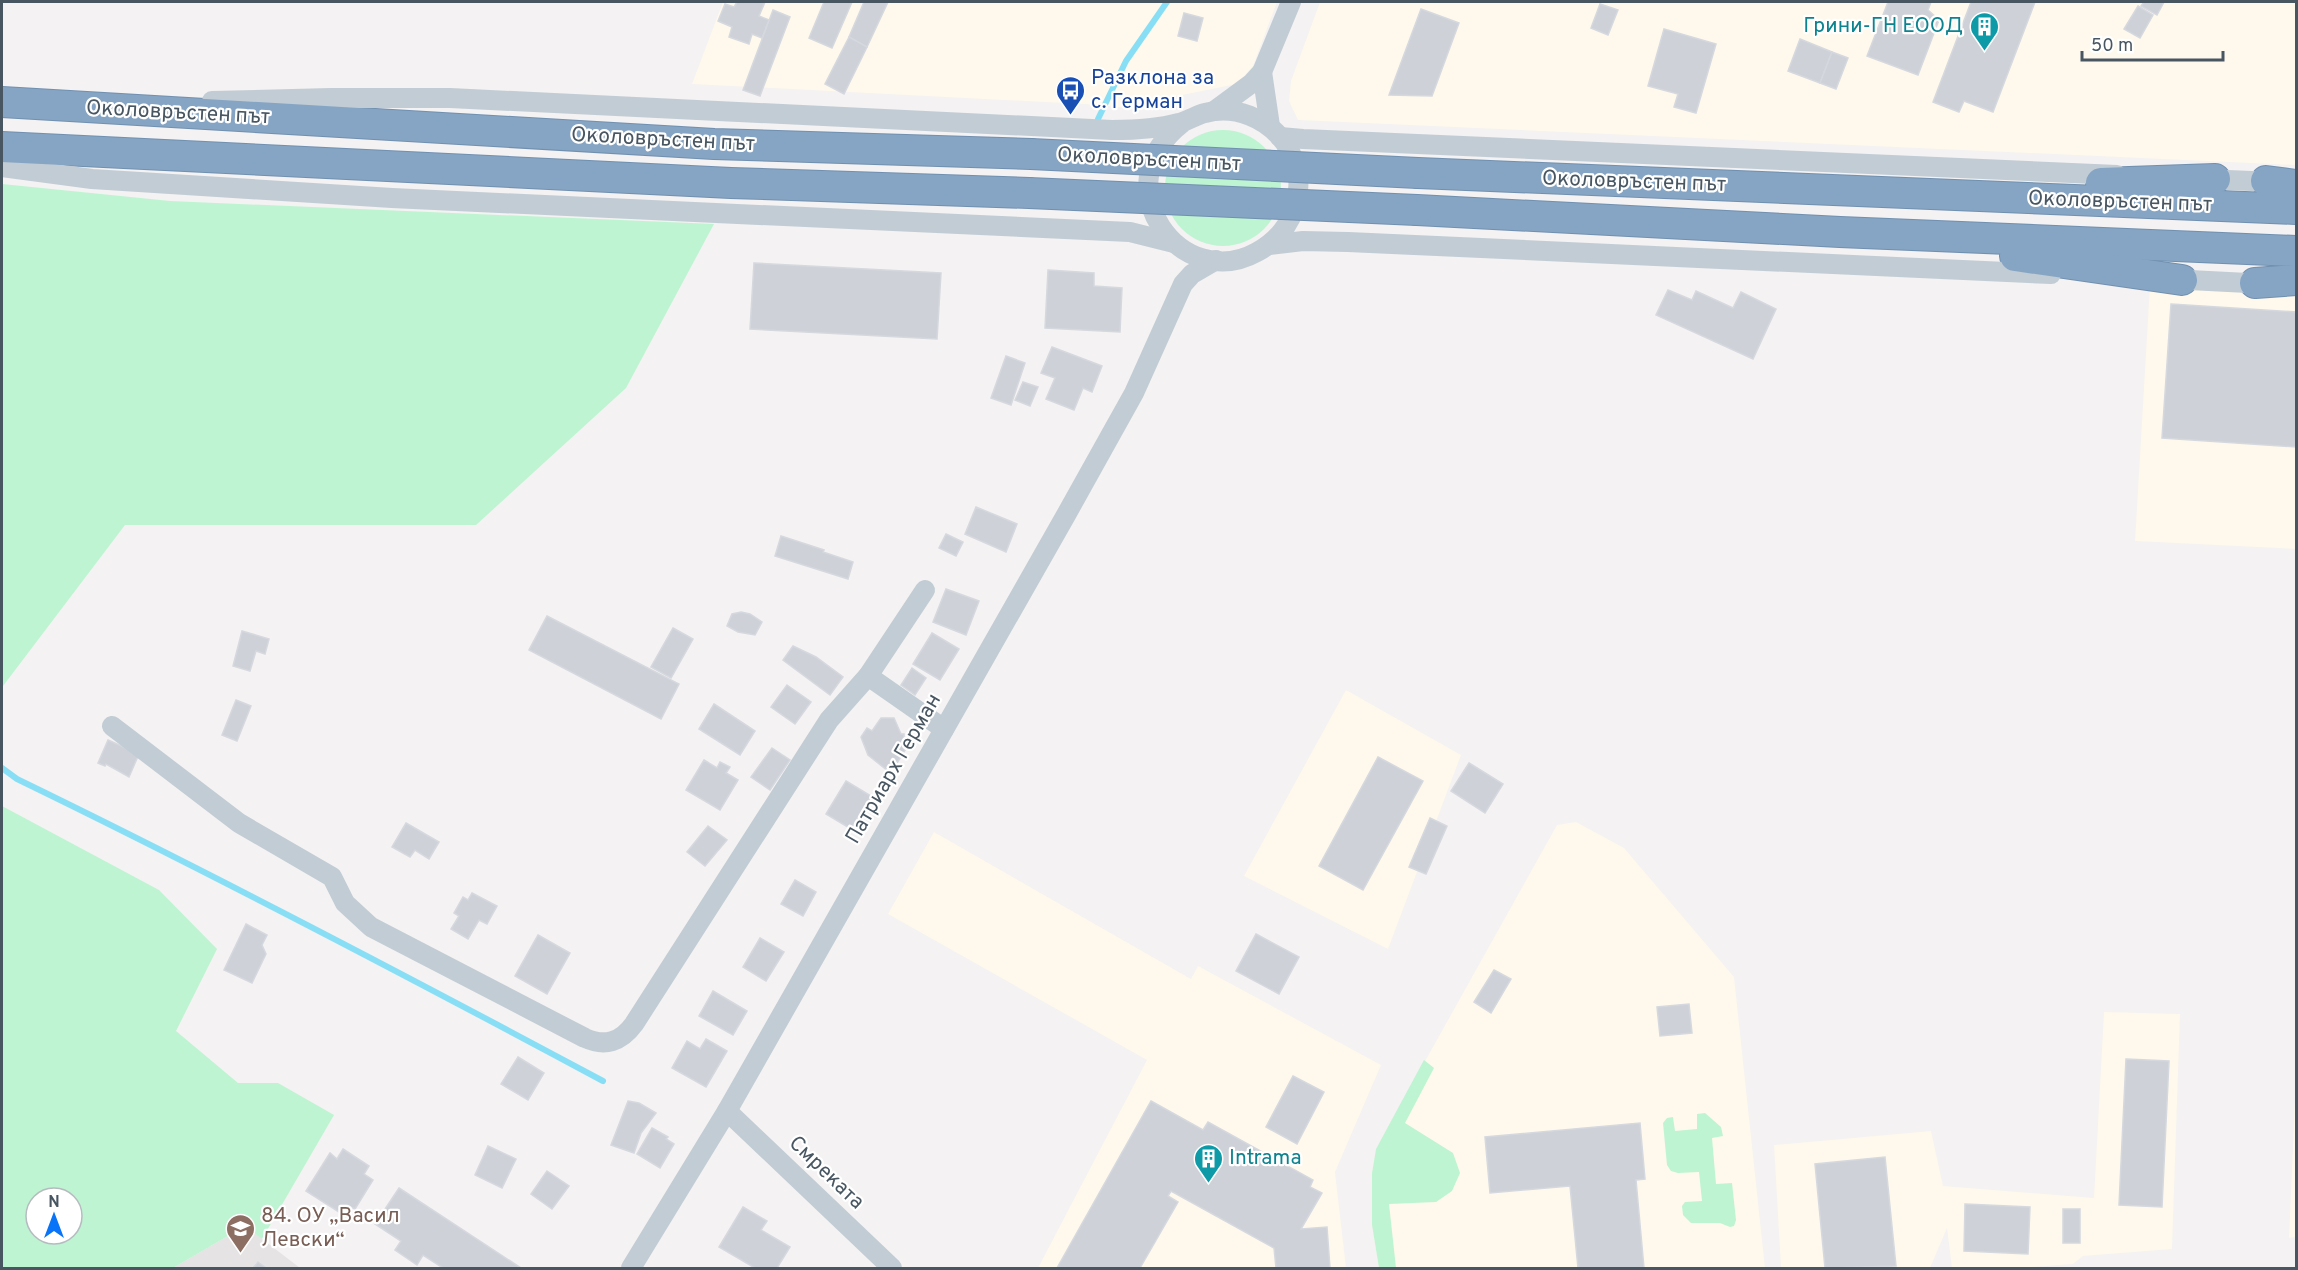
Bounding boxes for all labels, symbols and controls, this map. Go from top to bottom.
building icon: Грини-ГН ЕООД [1968,10,2000,52]
place label: Грини-ГН ЕООД [1803,13,1963,40]
scale bar [2082,24,2223,62]
text: 50 m [2091,35,2133,58]
place label: Разклона за с. Герман [1091,65,1214,116]
bus stop icon: Разклона за с. Герман [1054,74,1086,116]
street label: Околовръстен път [85,95,271,131]
street label: Околовръстен път [570,122,756,158]
street label: Околовръстен път [1056,142,1242,178]
street label: Околовръстен път [1541,165,1727,199]
street label: Околовръстен път [2027,185,2213,219]
street label: Патриарх Герман [840,689,948,849]
street label: Смреката [782,1130,870,1216]
building icon: Intrama [1192,1142,1224,1184]
place label: Intrama [1229,1145,1302,1172]
north arrow [24,1186,84,1246]
text: N [48,1193,60,1213]
place label: 84. ОУ „Васил Левски“ [261,1203,400,1254]
school or university icon: 84. ОУ „Васил Левски“ [224,1212,256,1254]

